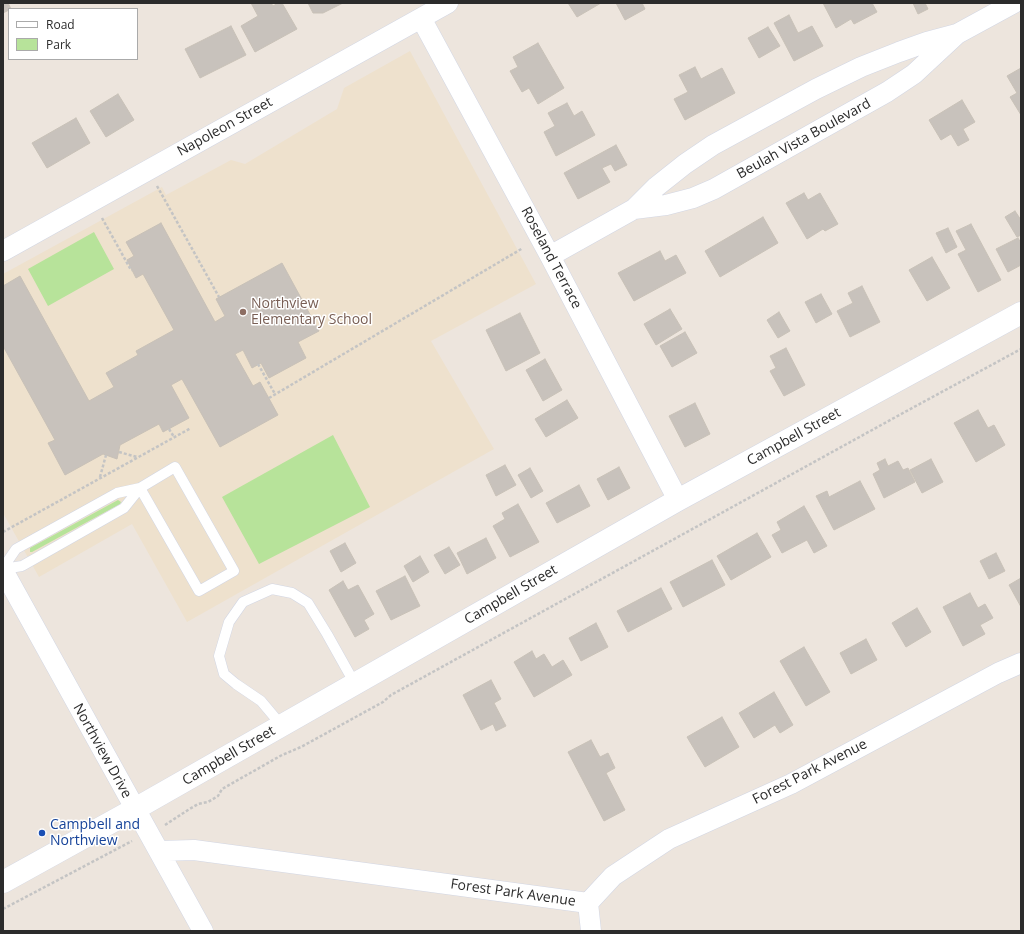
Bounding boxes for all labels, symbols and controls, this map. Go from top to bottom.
legend [8,8,138,60]
text: Road [46,16,75,33]
text: Park [46,36,71,53]
street label: Napoleon Street [174,94,276,160]
street label: Beulah Vista Boulevard [734,95,874,183]
street label: Roseland Terrace [517,204,585,312]
place label: Northview Elementary School [251,296,372,328]
marker: Northview Elementary School [238,307,248,317]
street label: Campbell Street [744,404,844,470]
street label: Campbell Street [462,562,560,628]
street label: Northview Drive [69,701,135,801]
street label: Campbell Street [180,723,278,789]
street label: Forest Park Avenue [750,736,870,808]
place label: Campbell and Northview [50,817,140,850]
marker: Campbell and Northview [37,828,47,838]
street label: Forest Park Avenue [449,876,577,910]

